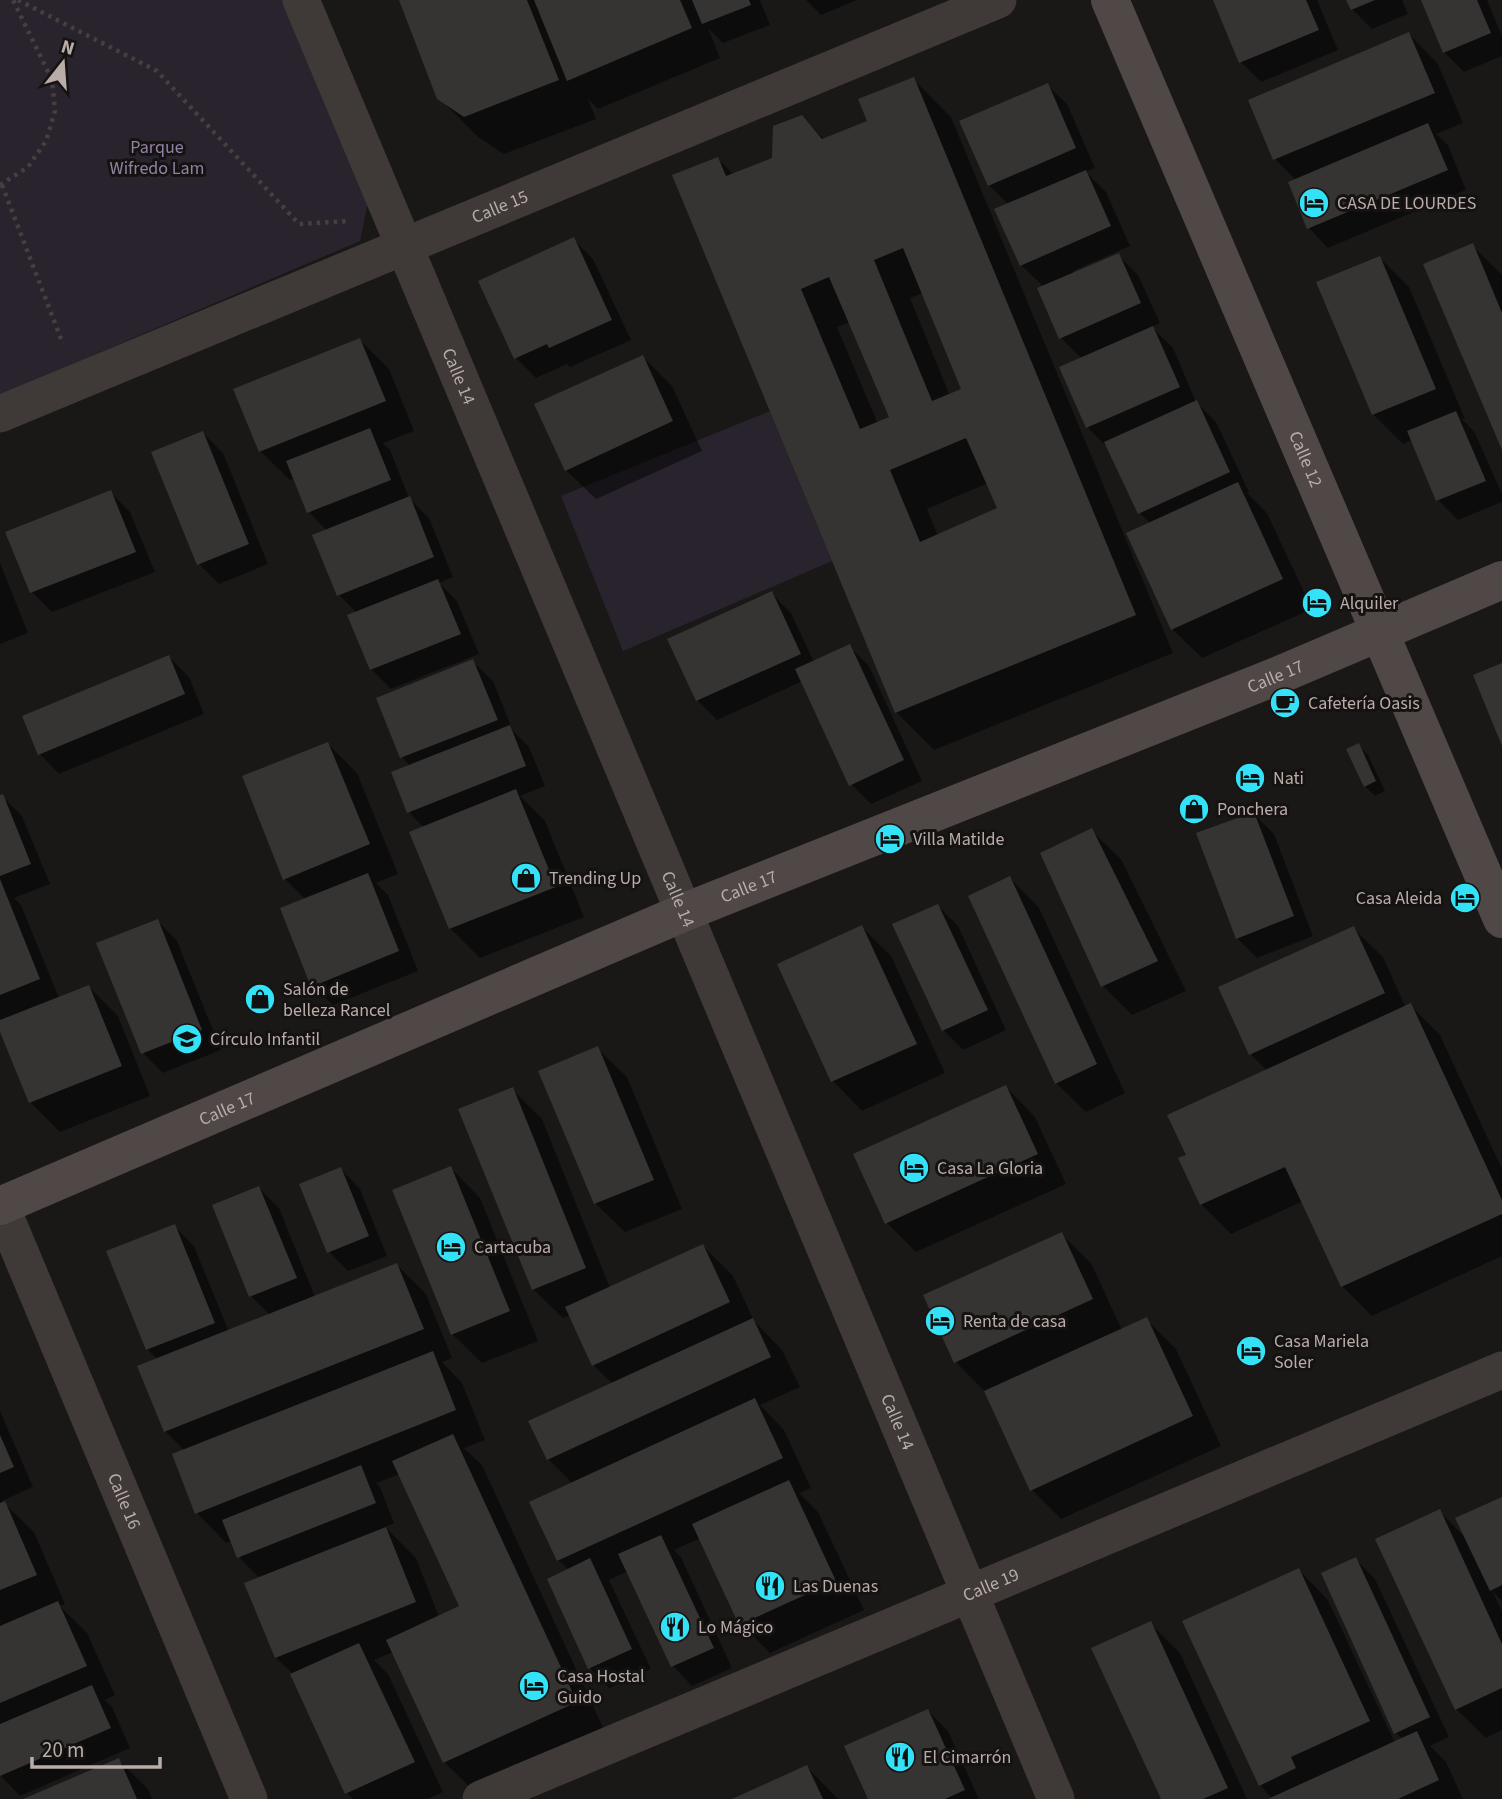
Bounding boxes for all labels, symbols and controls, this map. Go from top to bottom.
north arrow [28,28,98,98]
text: N [58,33,78,63]
park label: Parque Wifredo Lam [110,135,204,181]
street label: Calle 15 [468,184,532,230]
hotel icon: CASA DE LOURDES [1297,186,1331,220]
place label: CASA DE LOURDES [1337,191,1476,216]
street label: Calle 14 [435,344,481,408]
street label: Calle 12 [1282,427,1328,491]
hotel icon: Alquiler [1300,586,1334,620]
place label: Alquiler [1340,591,1399,616]
street label: Calle 17 [1244,654,1308,700]
cafe icon: Cafetería Oasis [1268,686,1302,720]
place label: Cafetería Oasis [1308,691,1420,716]
hotel icon: Nati [1233,761,1267,795]
place label: Nati [1273,766,1304,791]
shop icon: Ponchera [1177,792,1211,826]
place label: Ponchera [1217,797,1288,822]
hotel icon: Villa Matilde [873,822,907,856]
place label: Villa Matilde [913,827,1005,852]
shop icon: Trending Up [509,861,543,895]
street label: Calle 17 [717,865,781,910]
place label: Trending Up [549,866,641,891]
street label: Calle 14 [655,867,701,931]
hotel icon: Casa Aleida [1448,881,1482,915]
place label: Casa Aleida [1356,886,1442,911]
place label: Salón de belleza Rancel [283,977,390,1023]
shop icon: Salón de belleza Rancel [243,982,277,1016]
school or university icon: Círculo Infantil [170,1022,204,1056]
place label: Círculo Infantil [210,1027,320,1052]
street label: Calle 17 [195,1086,259,1132]
hotel icon: Casa La Gloria [897,1151,931,1185]
place label: Casa La Gloria [937,1156,1043,1181]
hotel icon: Cartacuba [434,1230,468,1264]
place label: Cartacuba [474,1235,551,1260]
hotel icon: Renta de casa [923,1304,957,1338]
place label: Renta de casa [963,1309,1066,1334]
place label: Casa Mariela Soler [1274,1329,1369,1375]
hotel icon: Casa Mariela Soler [1234,1334,1268,1368]
street label: Calle 14 [874,1390,920,1454]
street label: Calle 16 [101,1469,147,1533]
street label: Calle 19 [959,1562,1023,1608]
restaurant icon: Las Duenas [753,1569,787,1603]
place label: Las Duenas [793,1574,878,1599]
restaurant icon: Lo Mágico [658,1610,692,1644]
place label: Lo Mágico [698,1615,773,1640]
place label: Casa Hostal Guido [557,1664,645,1710]
hotel icon: Casa Hostal Guido [517,1669,551,1703]
scale bar [32,1726,159,1770]
text: 20 m [42,1735,84,1765]
restaurant icon: El Cimarrón [883,1740,917,1774]
place label: El Cimarrón [923,1745,1011,1770]

